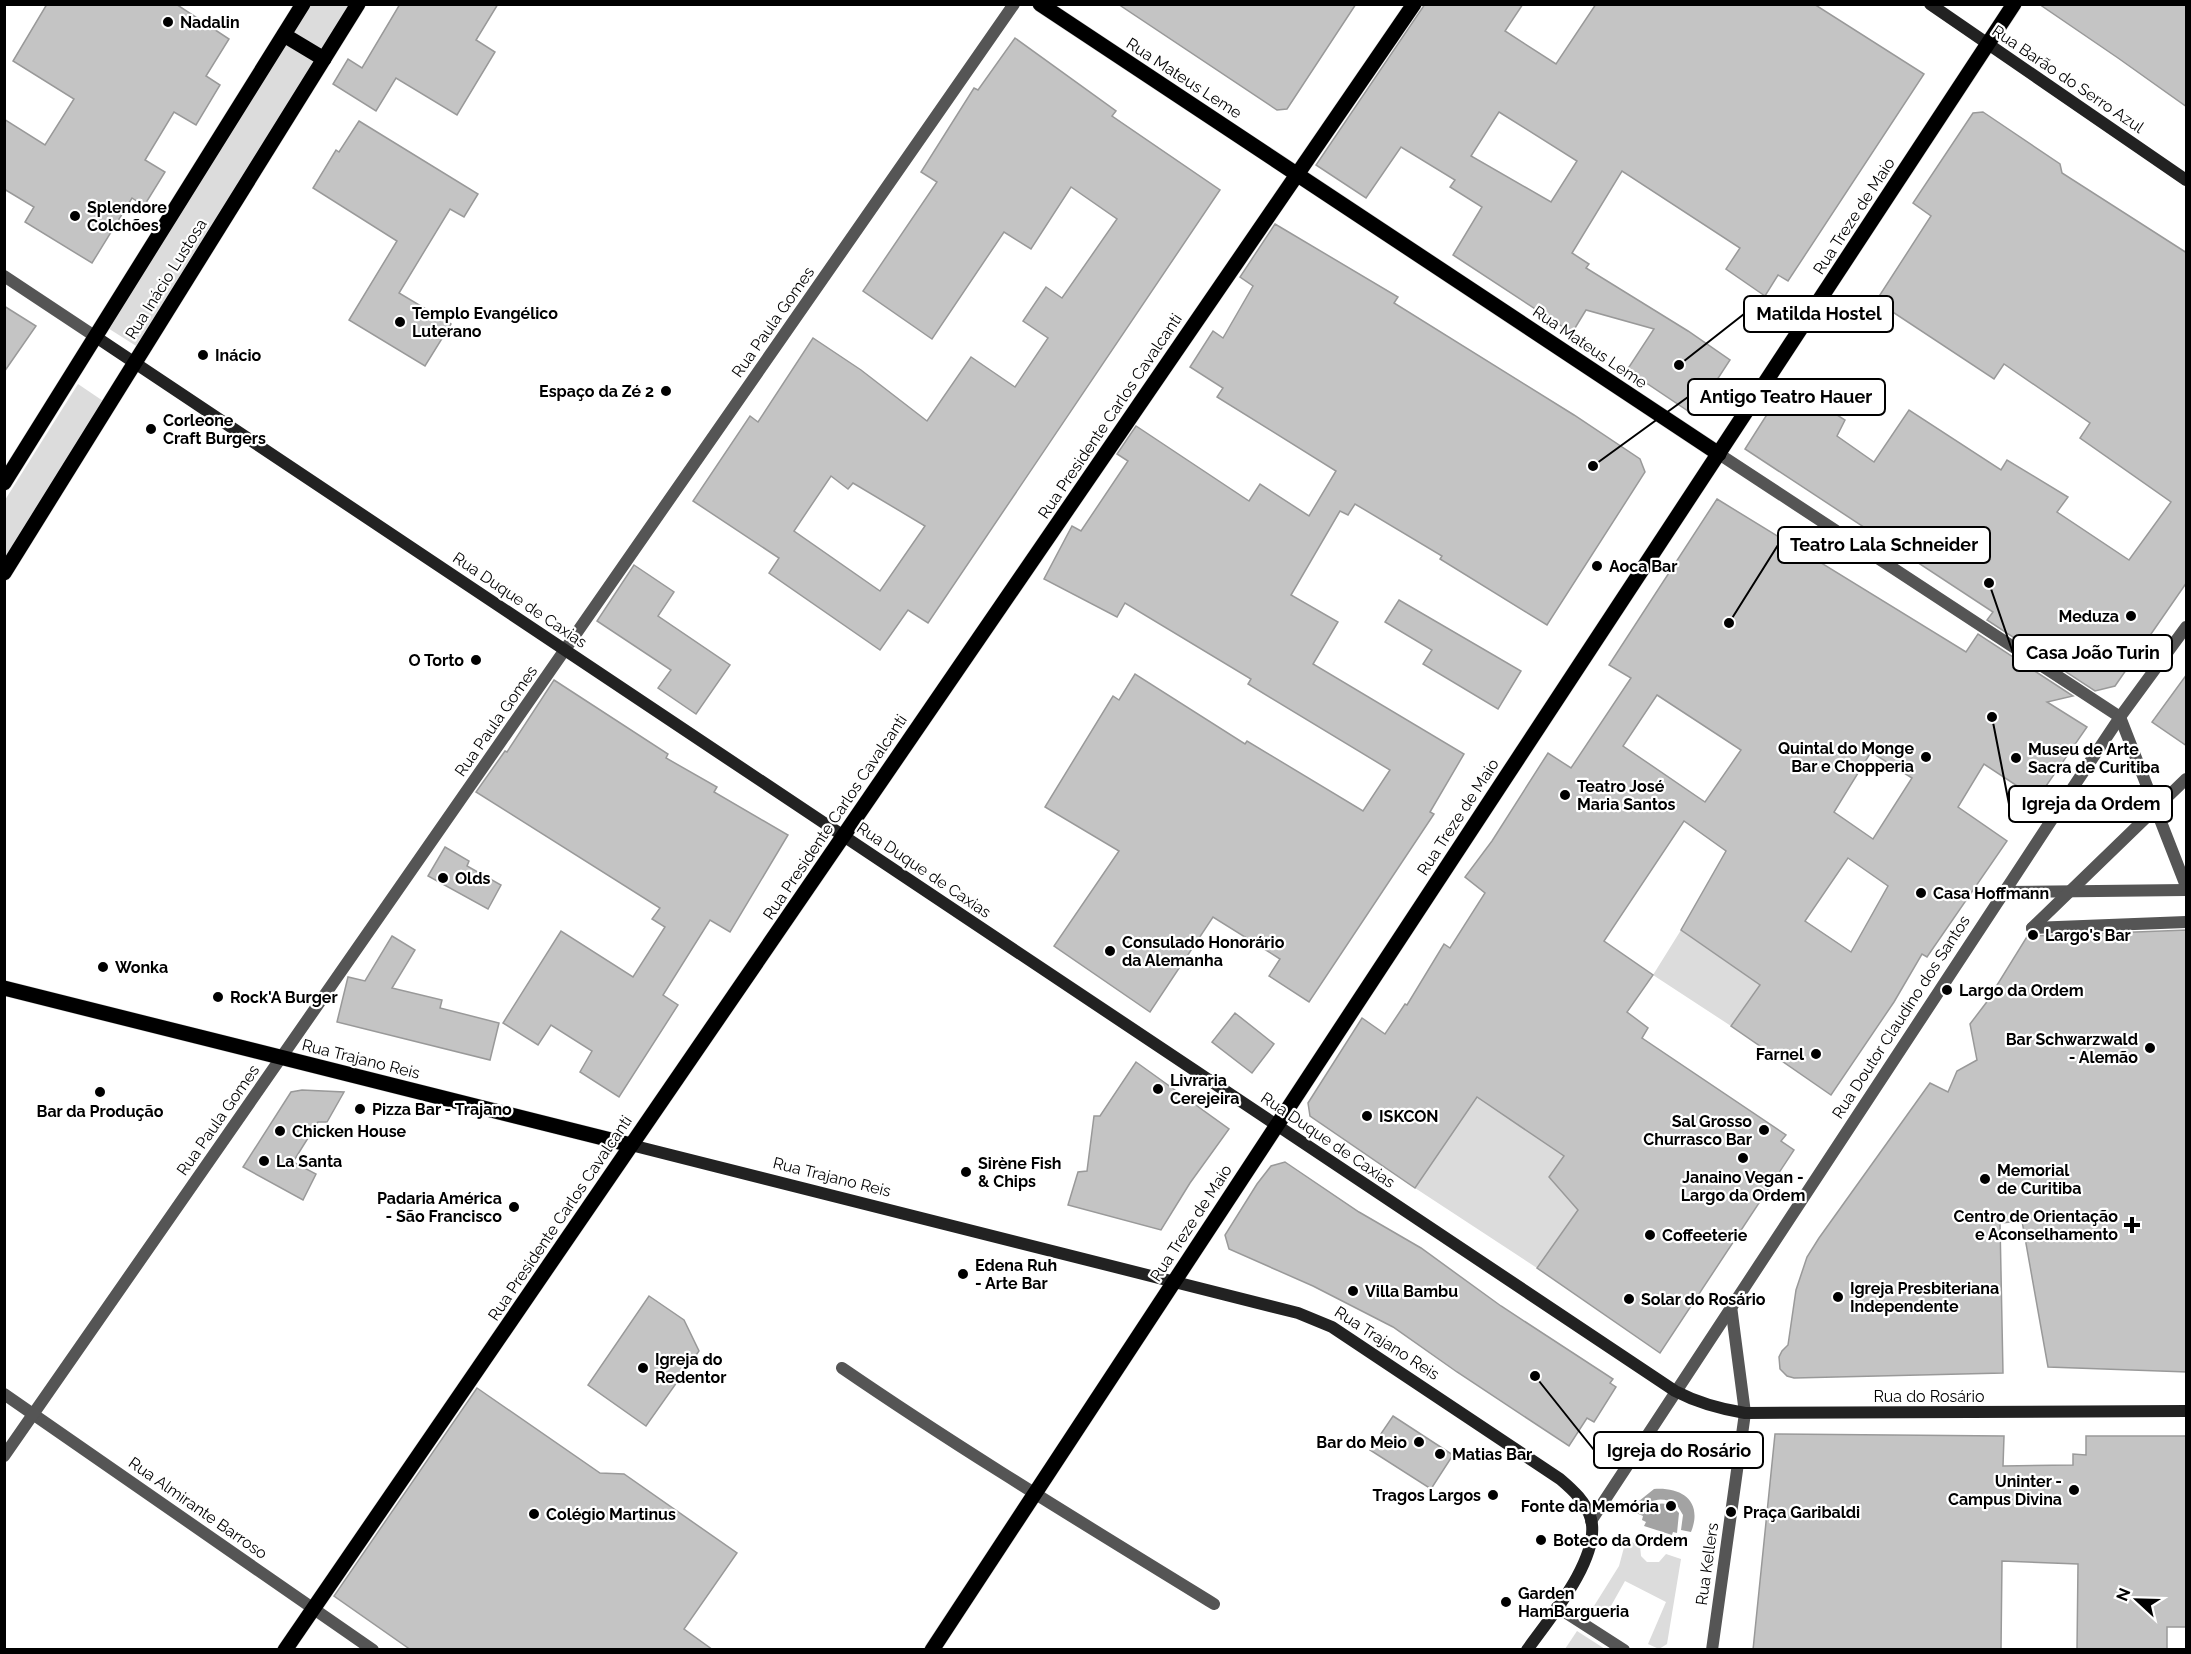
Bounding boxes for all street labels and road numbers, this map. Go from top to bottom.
street label: Rua Barão do Serro Azul [1988,21,2148,137]
street label: Rua Mateus Leme [1123,34,1245,122]
street label: Rua Treze de Maio [1809,154,1899,278]
street label: Rua Inácio Lustosa [121,215,211,343]
street label: Rua Paula Gomes [728,263,818,381]
street label: Rua Mateus Leme [1529,302,1651,392]
street label: Rua Presidente Carlos Cavalcanti [1034,310,1186,522]
street label: Rua Duque de Caxias [449,548,591,652]
street label: Rua Paula Gomes [451,662,541,780]
street label: Rua Presidente Carlos Cavalcanti [759,711,911,923]
street label: Rua Treze de Maio [1413,755,1503,879]
street label: Rua Duque de Caxias [853,818,995,922]
street label: Rua Doutor Claudino dos Santos [1828,912,1974,1122]
street label: Rua Trajano Reis [300,1035,422,1083]
street label: Rua Paula Gomes [173,1061,263,1179]
street label: Rua Duque de Caxias [1257,1088,1399,1192]
street label: Rua Presidente Carlos Cavalcanti [484,1112,636,1324]
street label: Rua Trajano Reis [771,1153,893,1201]
street label: Rua Treze de Maio [1146,1161,1236,1285]
street label: Rua Trajano Reis [1331,1302,1443,1384]
street label: Rua do Rosário [1874,1387,1984,1406]
street label: Rua Almirante Barroso [125,1453,271,1563]
street label: Rua Kellers [1692,1521,1722,1607]

